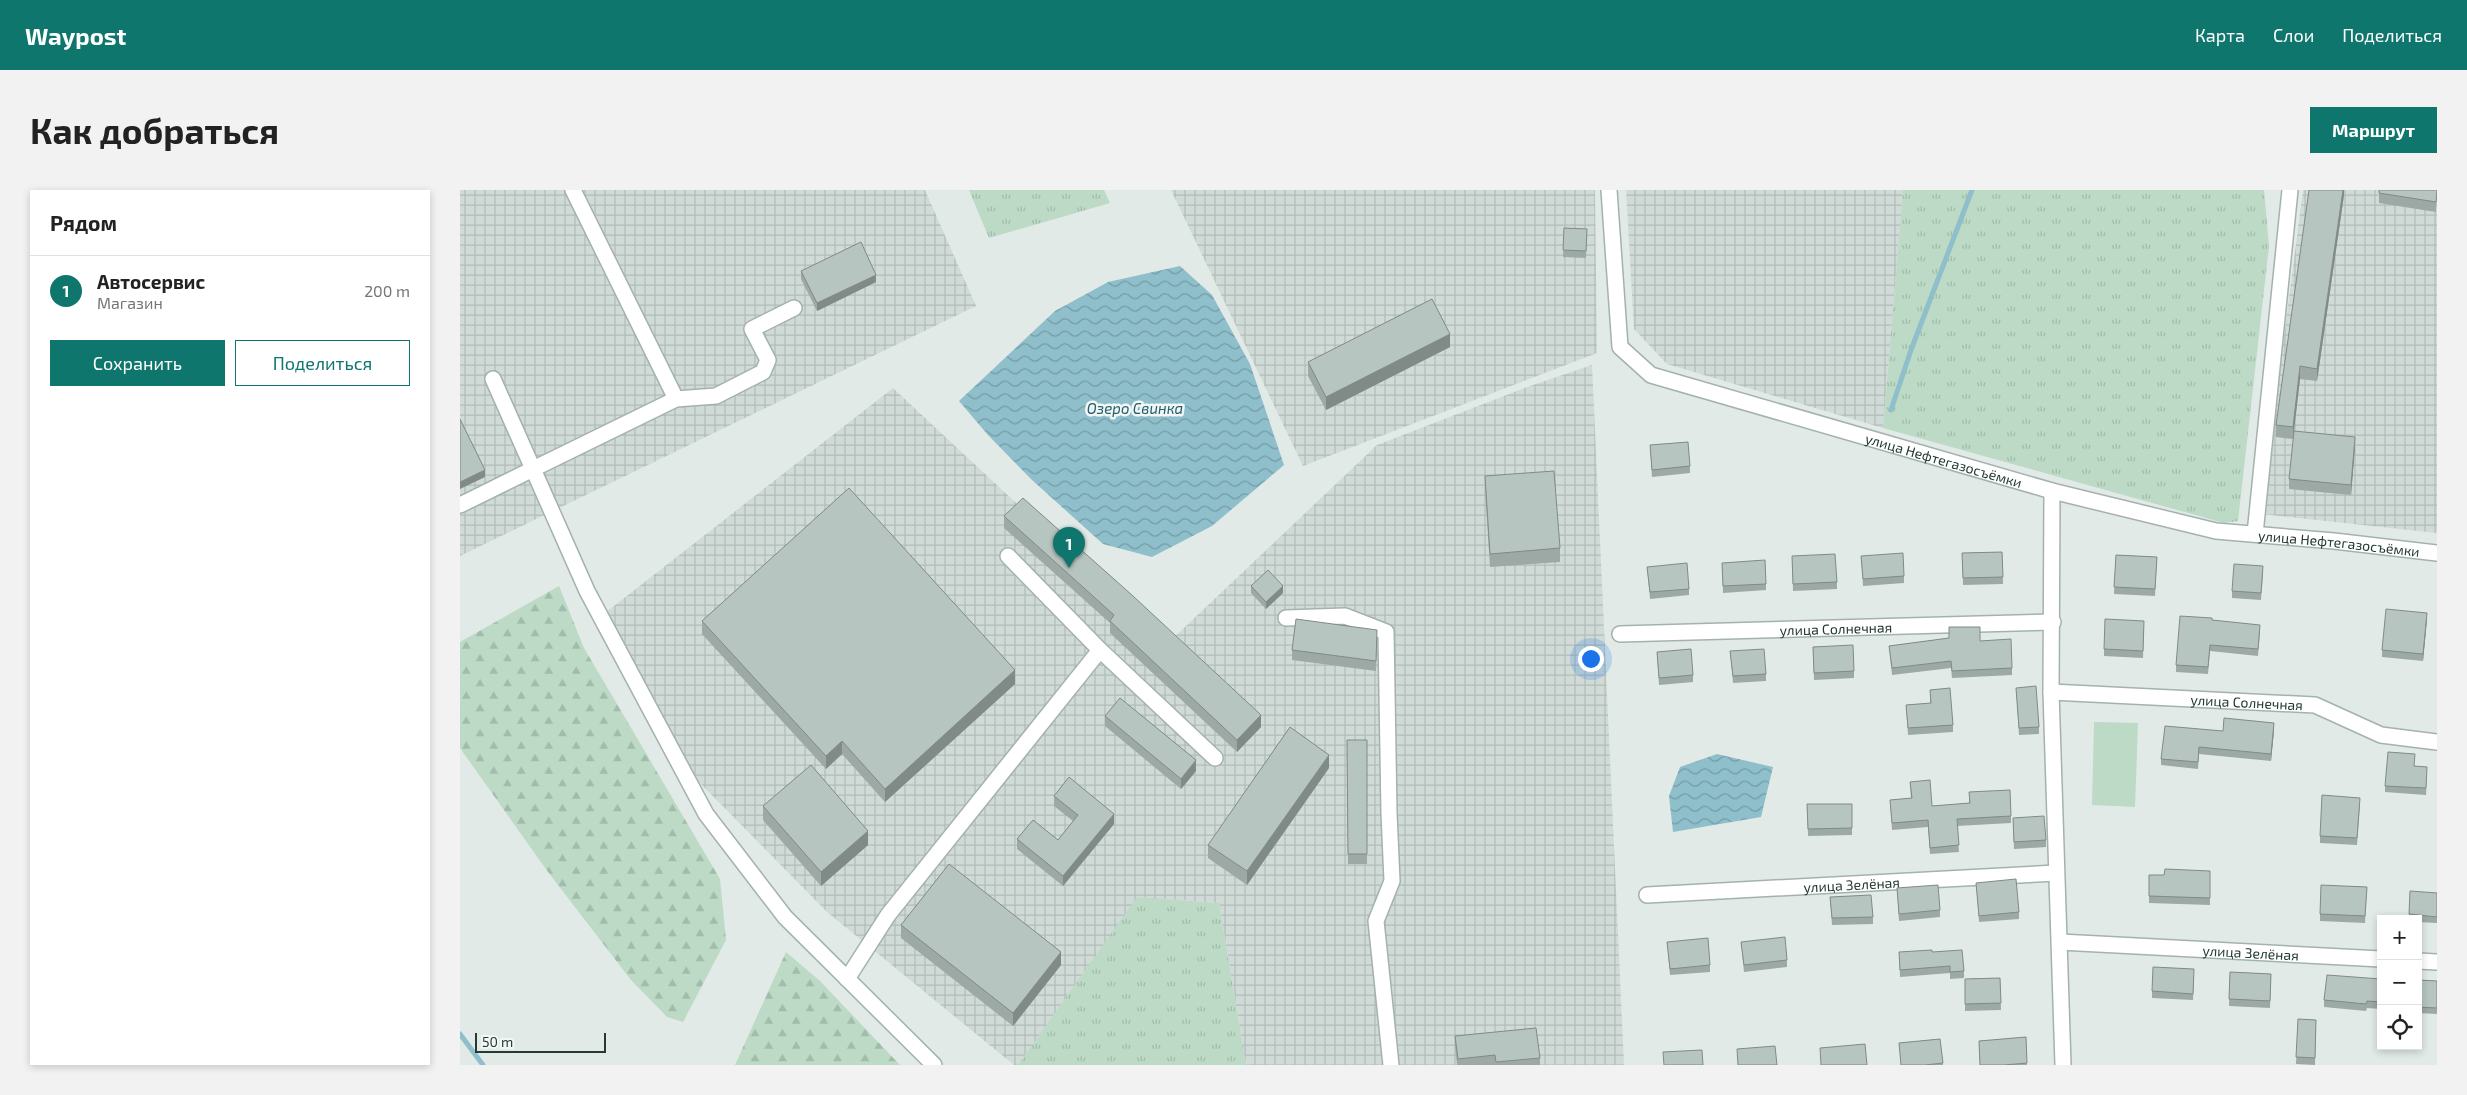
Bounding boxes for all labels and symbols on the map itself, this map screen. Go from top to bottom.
water label: Озеро Свинка [1087,399,1183,417]
street label: улица Нефтегазосъёмки [1864,429,2024,490]
street label: улица Нефтегазосъёмки [2258,526,2421,559]
pin: 1 [1053,527,1085,568]
street label: улица Солнечная [1779,618,1892,638]
your location [1578,646,1604,672]
street label: улица Солнечная [2190,690,2303,713]
street label: улица Зелёная [1803,873,1900,895]
street label: улица Зелёная [2202,941,2299,963]
scale bar [475,1030,606,1053]

